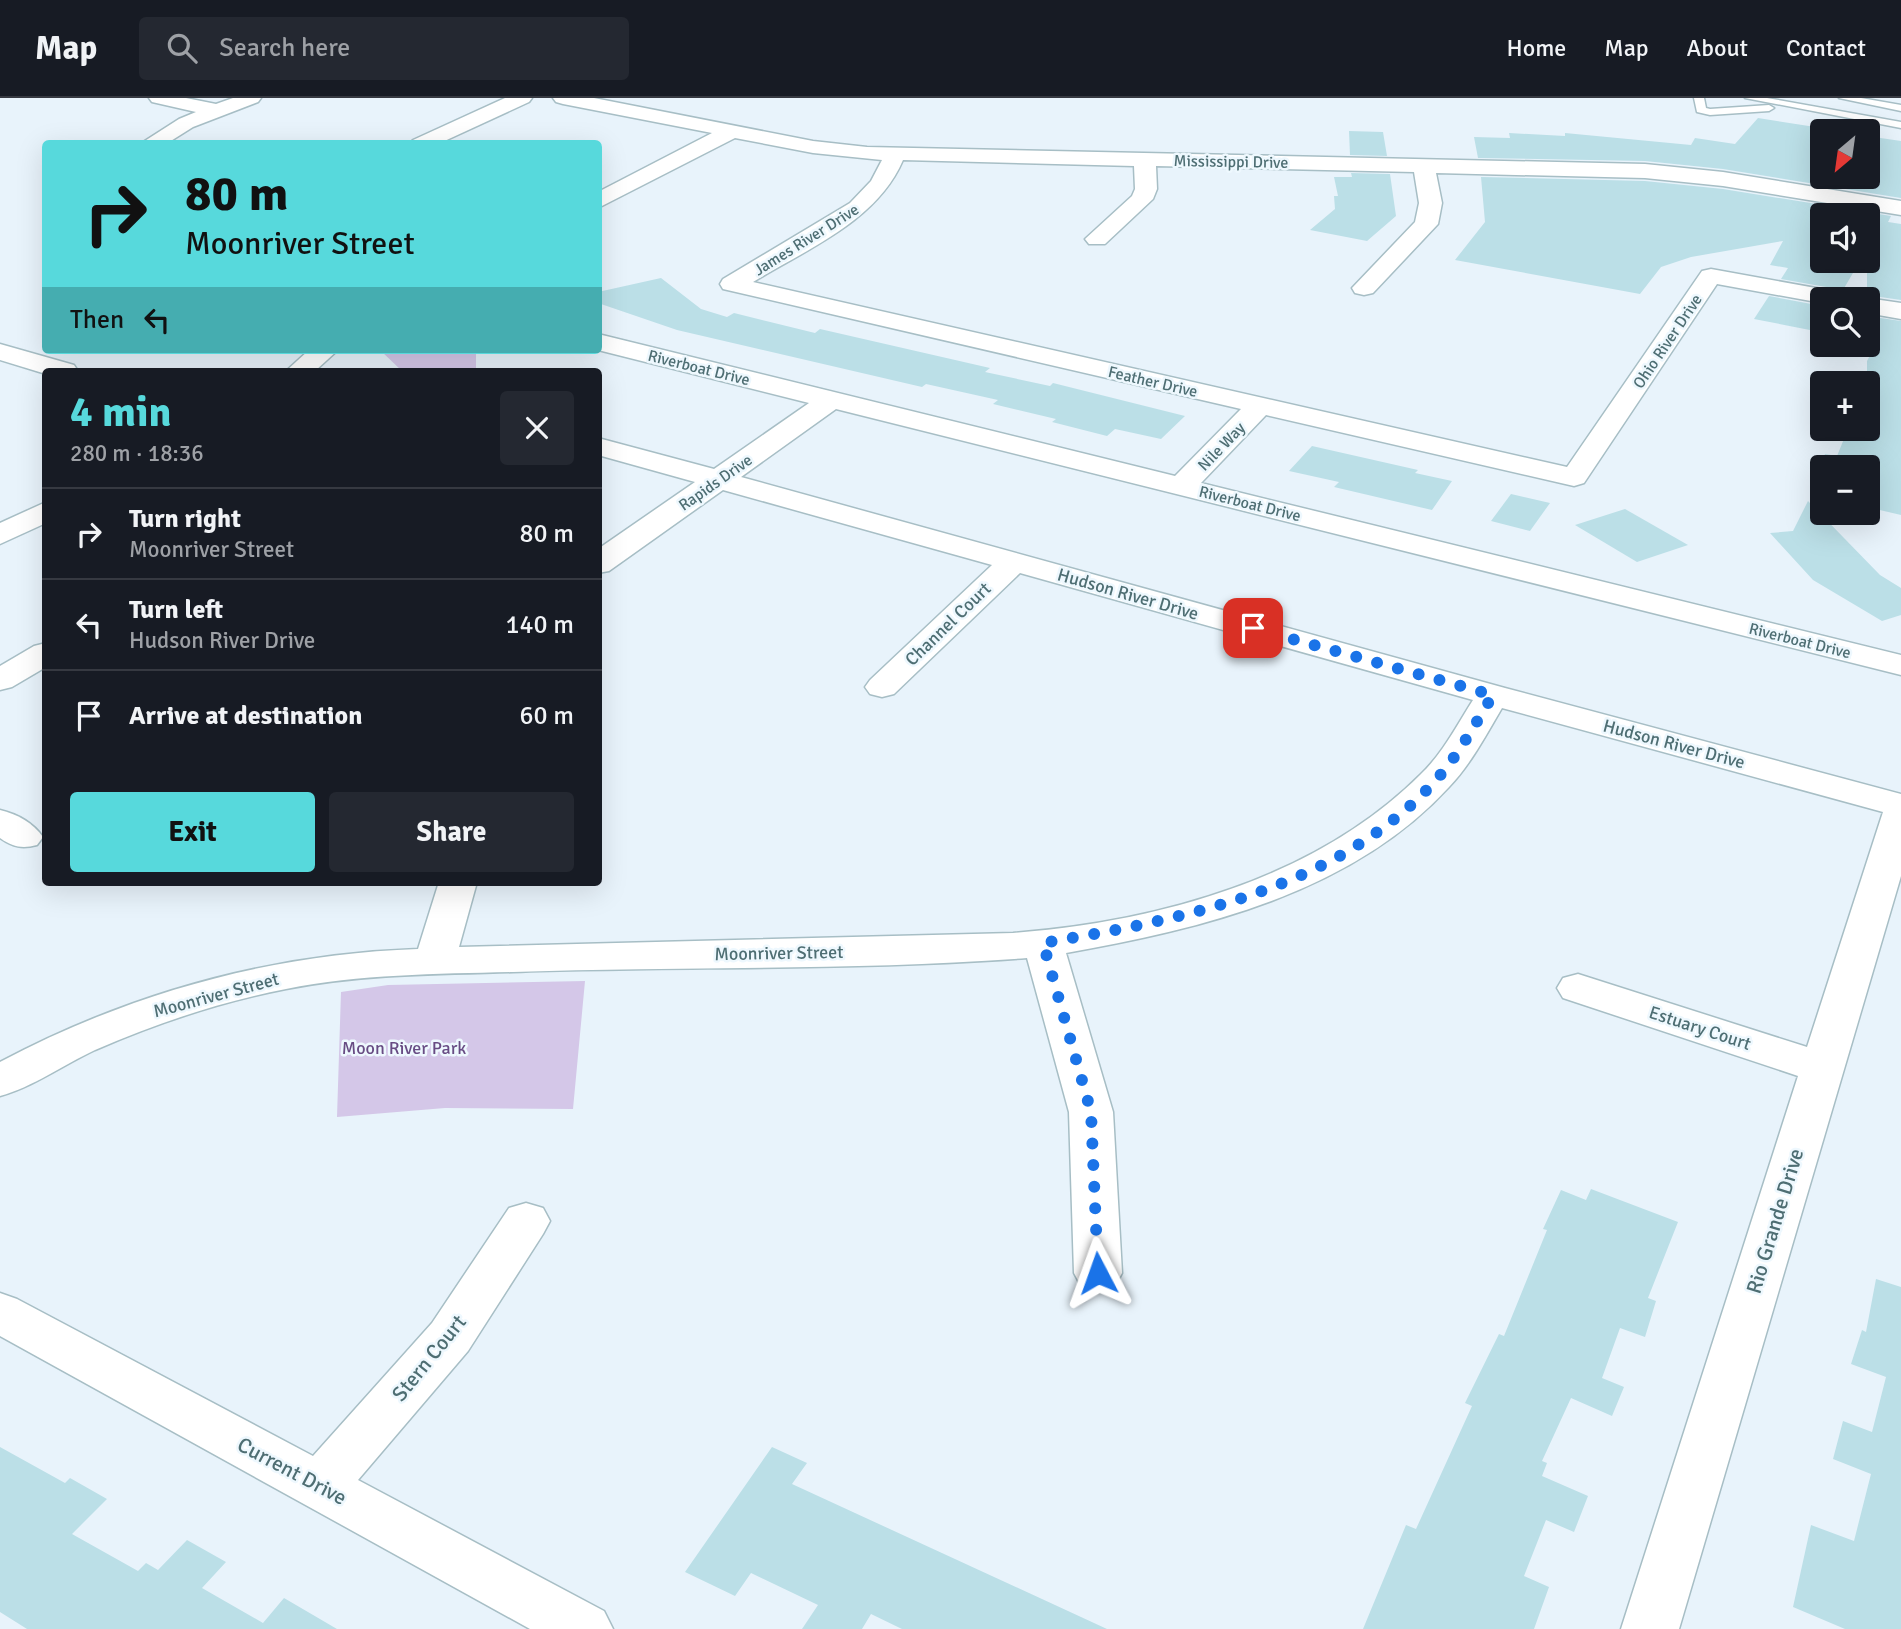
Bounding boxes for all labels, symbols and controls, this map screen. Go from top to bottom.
search box [139,17,629,80]
text: Map [35,28,97,69]
icon: search [163,29,201,67]
text: Search here [219,32,350,64]
text: Home [1506,33,1566,63]
text: Map [1604,33,1649,63]
text: About [1687,33,1748,63]
text: Contact [1786,33,1866,63]
north arrow [1810,119,1880,189]
map controls [1810,119,1880,525]
street label: Mississippi Drive [1174,151,1288,173]
text: 80 m [185,164,288,224]
icon: right [70,168,161,259]
street label: James River Drive [750,200,863,280]
button: sound [1810,203,1880,273]
text: Moonriver Street [185,224,415,263]
button: search [1810,287,1880,357]
street label: Ohio River Drive [1629,291,1707,393]
icon: left [138,301,176,339]
text: Then [70,304,124,336]
street label: Riverboat Drive [646,346,752,390]
street label: Feather Drive [1106,362,1200,402]
button: + [1810,371,1880,441]
text: 4 min [70,387,171,438]
button: close [500,391,574,465]
street label: Nile Way [1194,418,1250,475]
text: 280 m · 18:36 [70,439,204,468]
street label: Rapids Drive [675,450,756,515]
button: − [1810,455,1880,525]
street label: Riverboat Drive [1197,482,1303,526]
text: Turn right [129,503,241,535]
icon: right [70,515,108,553]
text: 80 m [519,518,574,550]
text: Moonriver Street [129,535,294,564]
street label: Hudson River Drive [1055,563,1201,625]
street label: Channel Court [900,578,996,670]
text: Turn left [129,594,223,626]
pin [1223,598,1283,658]
icon: left [70,606,108,644]
text: 140 m [505,609,574,641]
icon: arrive [1234,609,1272,647]
street label: Riverboat Drive [1747,619,1853,663]
text: Hudson River Drive [129,626,315,655]
icon: arrive [70,697,108,735]
text: Arrive at destination [129,700,362,732]
text: 60 m [519,700,574,732]
street label: Hudson River Drive [1601,714,1747,774]
button: Exit [70,792,315,872]
button: Share [329,792,574,872]
street label: Moonriver Street [714,941,844,965]
street label: Moonriver Street [151,968,281,1022]
street label: Estuary Court [1646,1001,1754,1055]
park label: Moon River Park [342,1037,466,1059]
street label: Rio Grande Drive [1741,1145,1809,1297]
position arrow [1061,1236,1135,1310]
street label: Stern Court [386,1310,472,1406]
street label: Current Drive [233,1431,351,1511]

